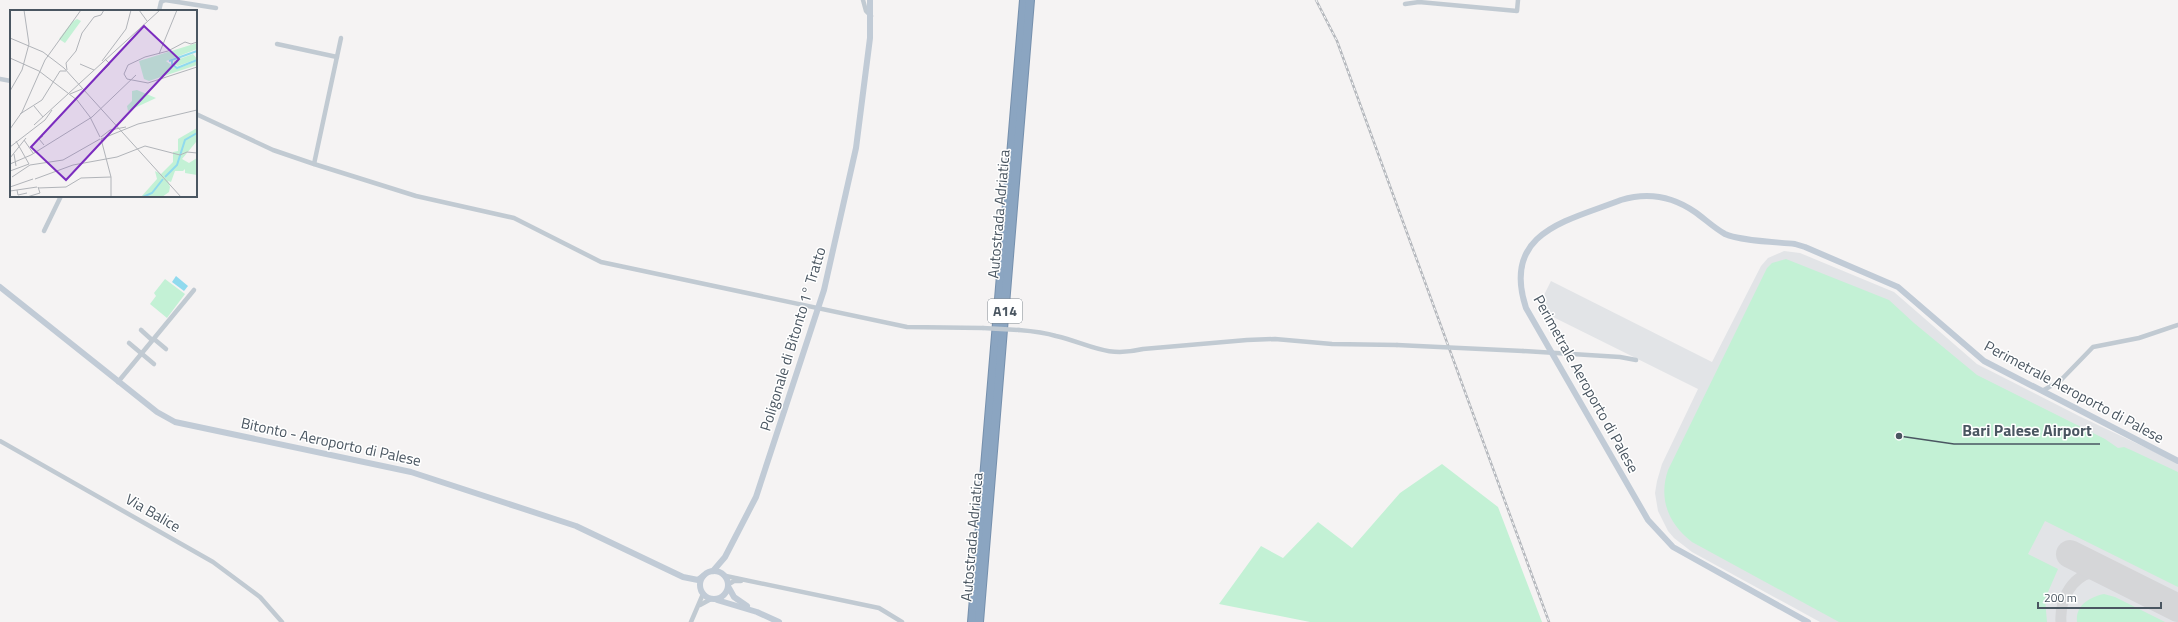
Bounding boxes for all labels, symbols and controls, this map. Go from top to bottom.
inset map [10,10,197,197]
street label: Autostrada Adriatica [981,148,1016,279]
street label: Poligonale di Bitonto 1° Tratto [754,244,832,434]
street label: Perimetrale Aeroporto di Palese [1528,290,1645,477]
road number: A14 [988,299,1022,323]
street label: Perimetrale Aeroporto di Palese [1980,334,2168,449]
street label: Bitonto - Aeroporto di Palese [239,411,423,472]
callout: Bari Palese Airport [1954,416,2100,444]
text: Bari Palese Airport [1962,418,2092,442]
street label: Autostrada Adriatica [954,471,989,602]
street label: Via Balice [121,488,185,538]
scale bar [2038,584,2161,610]
text: 200 m [2044,588,2077,607]

